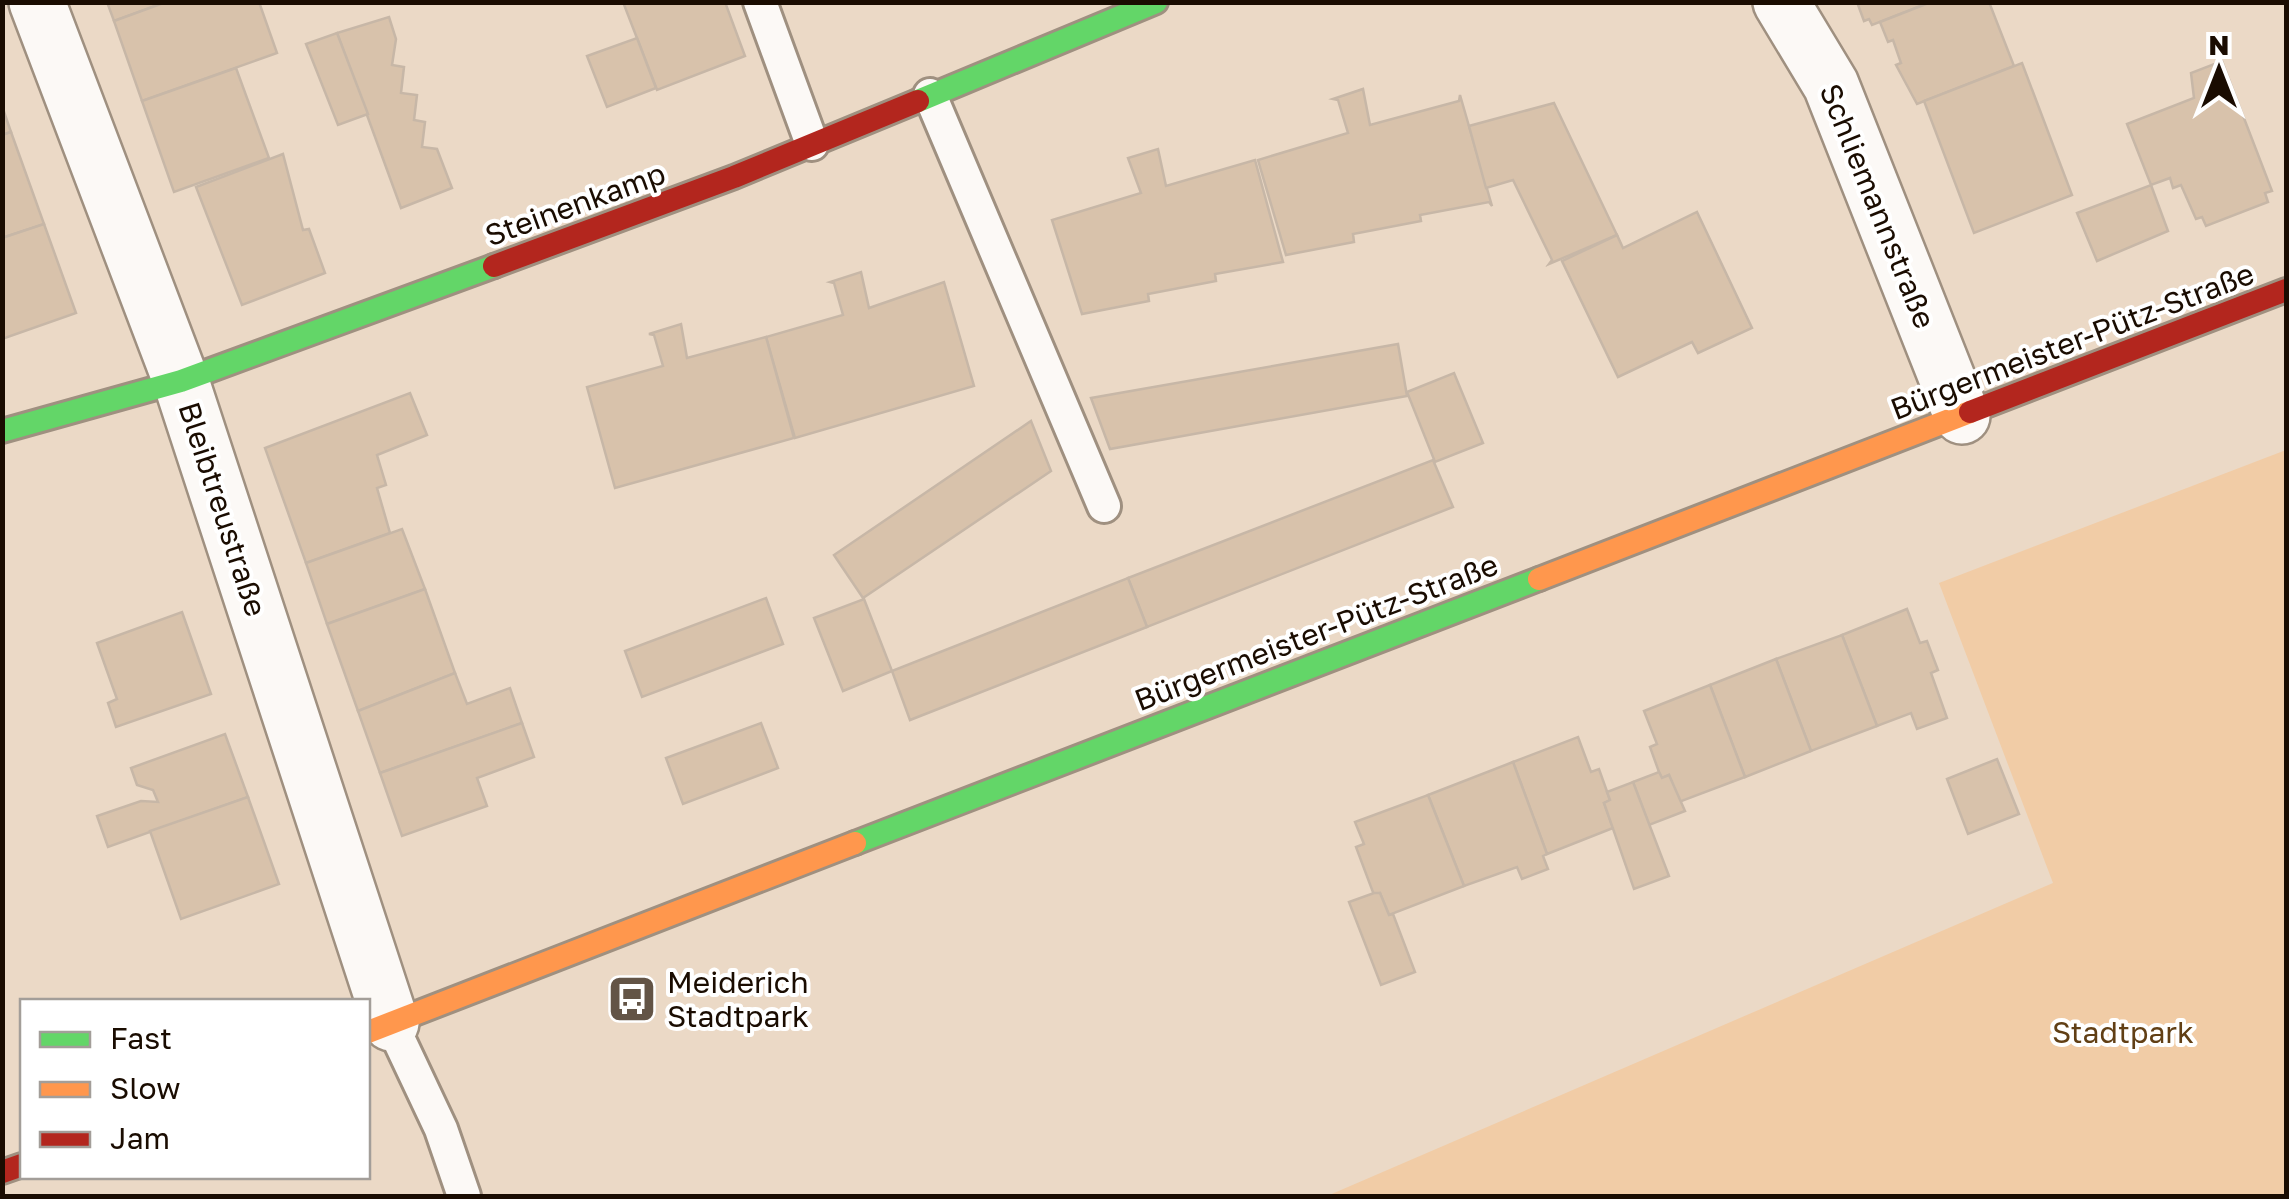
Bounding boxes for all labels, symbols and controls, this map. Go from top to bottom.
north arrow [2169,20,2269,120]
text: N [2208,28,2230,61]
street label: Schliemannstraße [1813,78,1943,334]
street label: Steinenkamp [480,155,670,253]
street label: Bürgermeister-Pütz-Straße [1885,255,2259,427]
street label: Bleibtreustraße [171,397,275,621]
street label: Bürgermeister-Pütz-Straße [1129,546,1503,718]
place label: Meiderich Stadtpark [667,964,809,1034]
bus stop icon: Meiderich Stadtpark [606,973,658,1025]
legend [20,999,370,1179]
park label: Stadtpark [2052,1014,2194,1050]
text: Fast [110,1020,172,1056]
text: Slow [110,1070,181,1106]
text: Jam [110,1120,170,1156]

